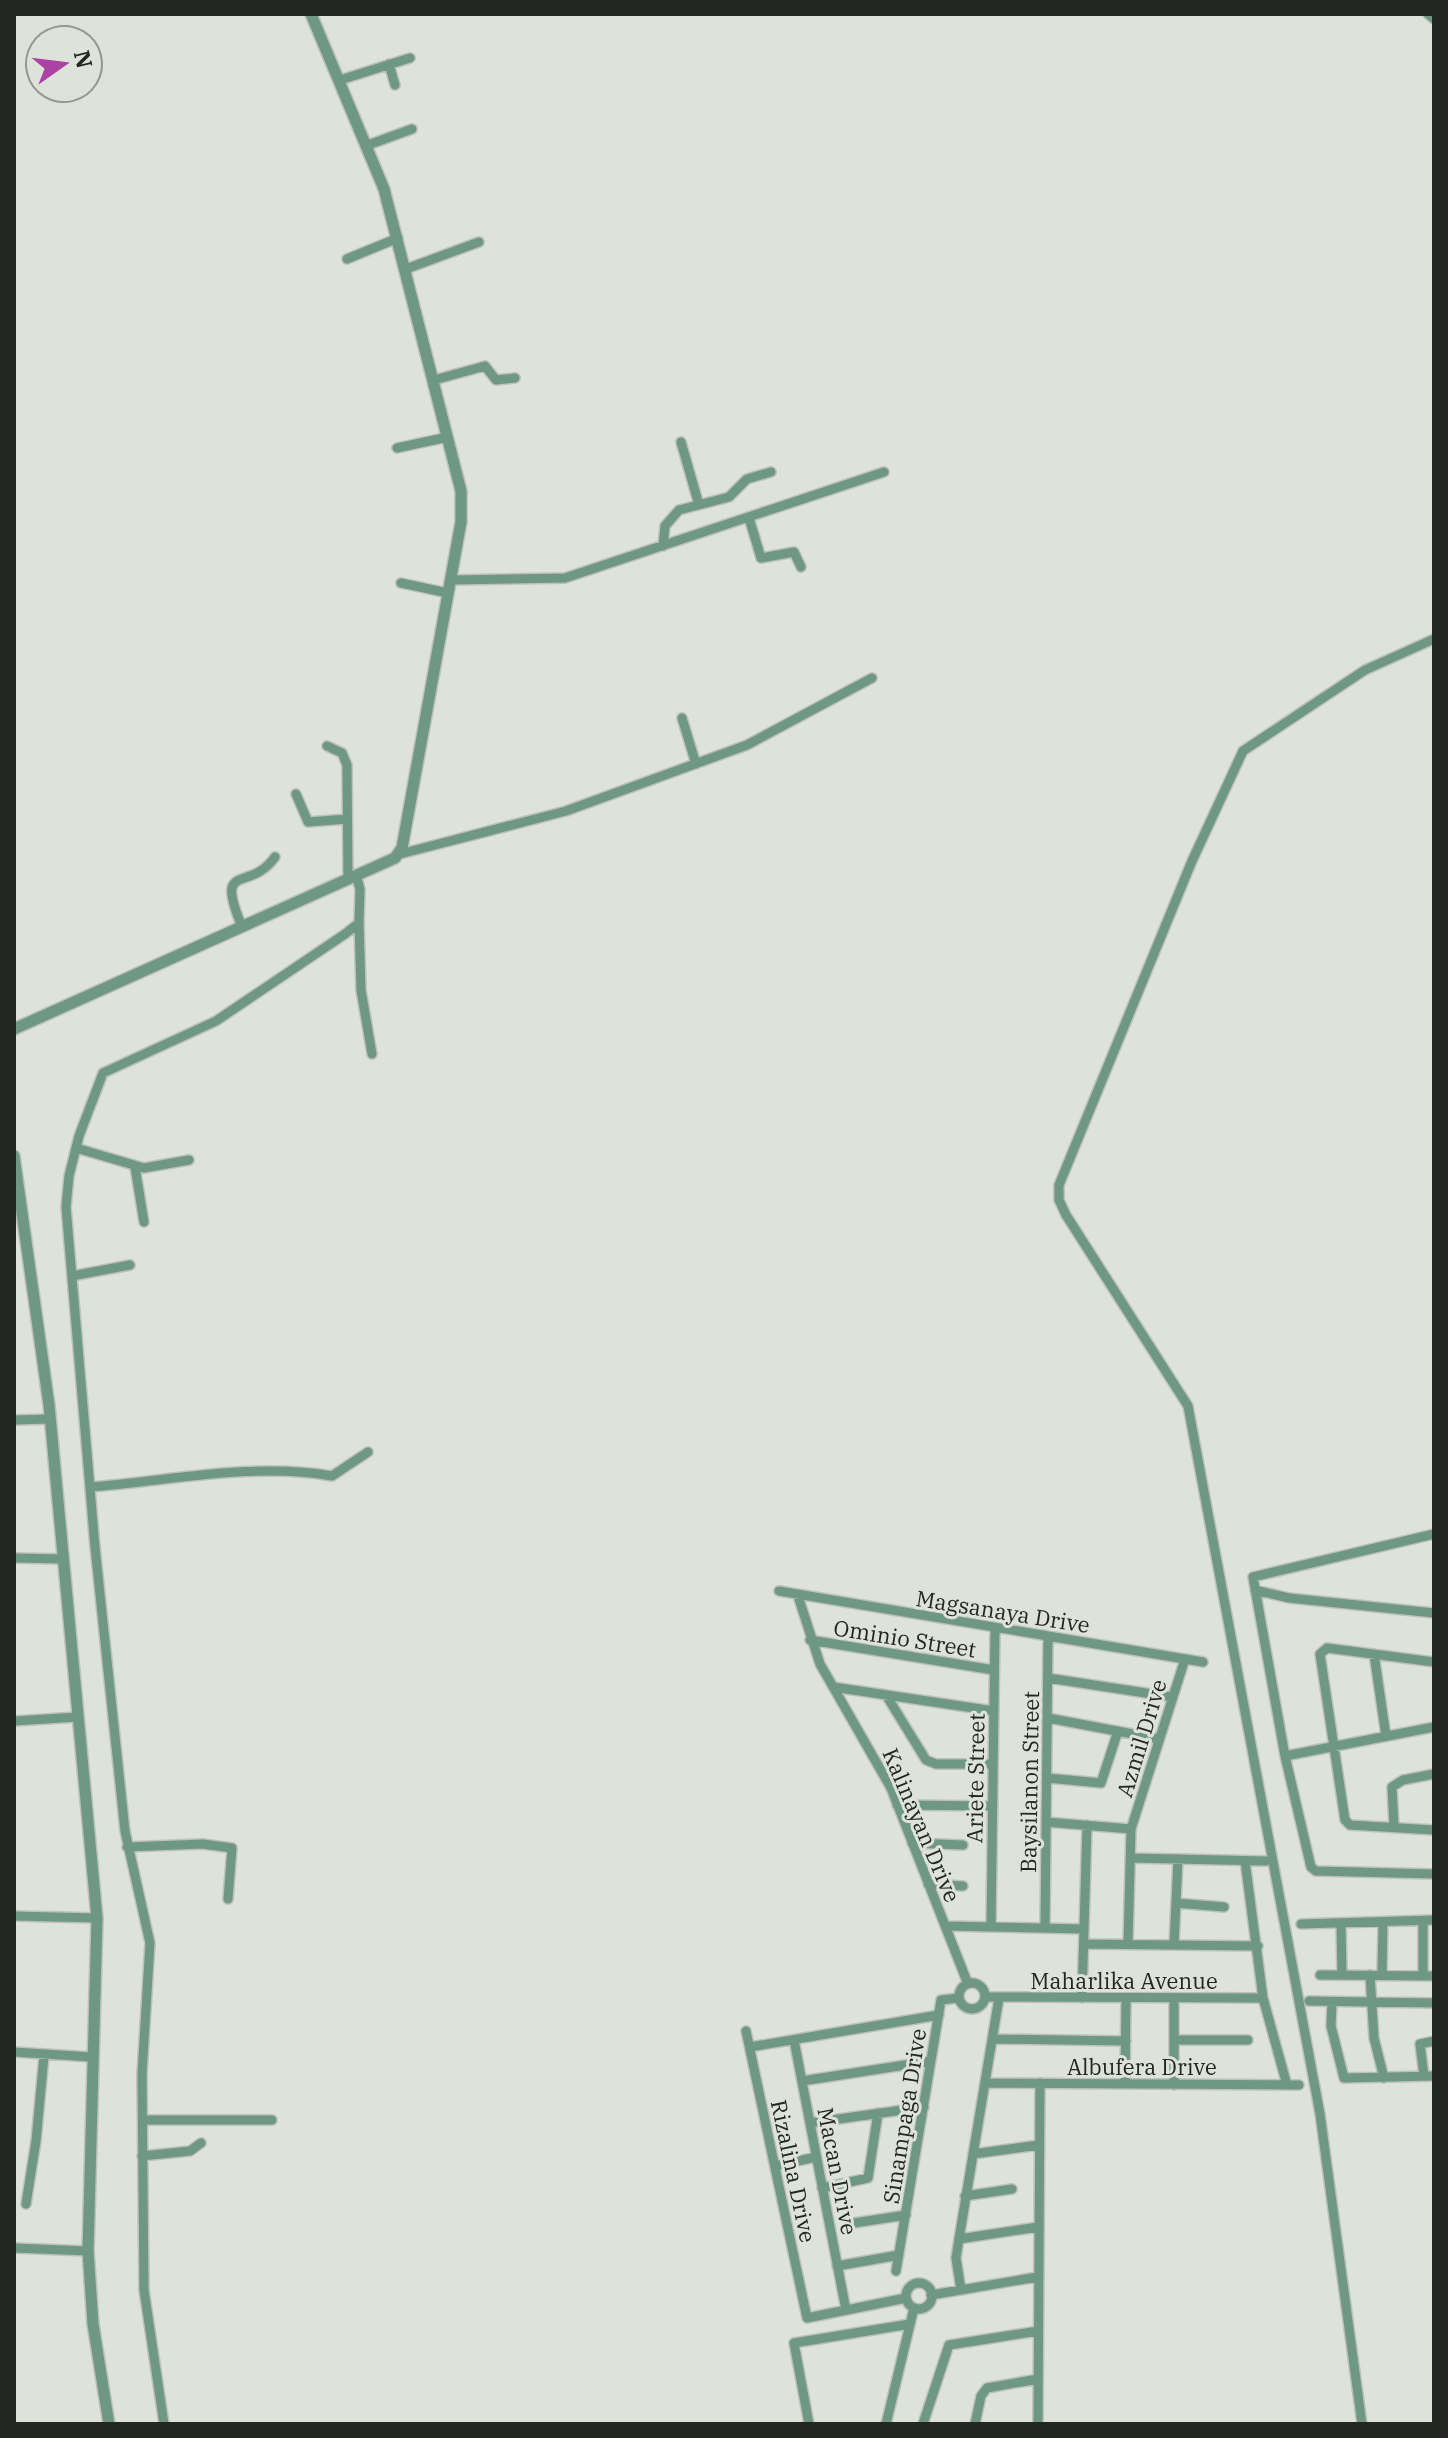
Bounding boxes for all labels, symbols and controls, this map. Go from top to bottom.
north arrow [24,24,104,104]
text: N [68,47,100,71]
street label: Magsanaya Drive [914,1583,1092,1639]
street label: Ominio Street [832,1612,979,1664]
street label: Azmil Drive [1109,1676,1173,1800]
street label: Baysilanon Street [1013,1691,1045,1873]
street label: Ariete Street [959,1713,991,1843]
street label: Kalinayan Drive [876,1743,968,1907]
street label: Maharlika Avenue [1030,1966,1218,1995]
street label: Sinampaga Drive [876,2026,932,2206]
street label: Albufera Drive [1067,2052,1217,2081]
street label: Rizalina Drive [765,2097,823,2245]
street label: Macan Drive [811,2105,865,2237]

